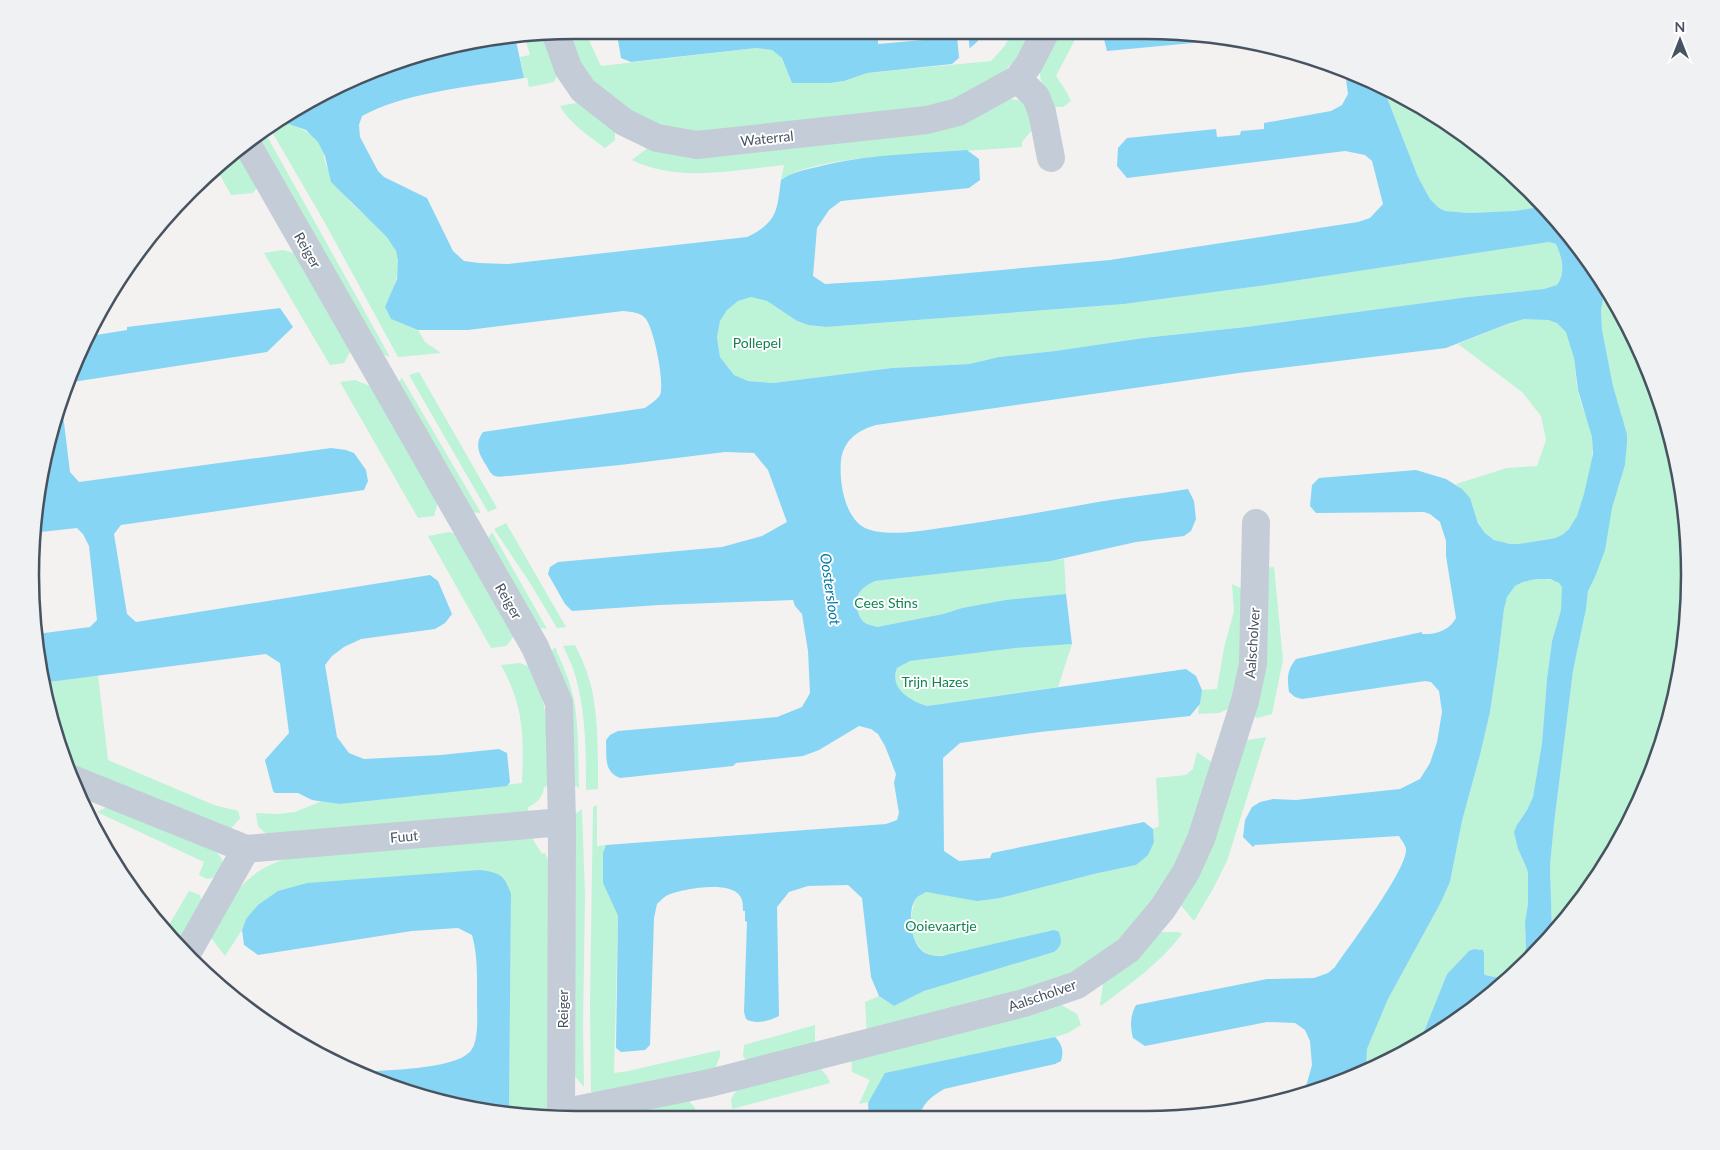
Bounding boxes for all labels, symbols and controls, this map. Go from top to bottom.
north arrow [1655,15,1705,65]
text: N [1675,18,1685,35]
street label: Waterral [740,127,794,149]
street label: Reiger [291,229,325,271]
park label: Pollepel [733,334,781,351]
water label: Oostersloot [817,552,845,627]
street label: Reiger [492,580,526,622]
park label: Cees Stins [854,594,918,611]
street label: Aalscholver [1241,607,1263,679]
park label: Trijn Hazes [901,673,969,690]
street label: Fuut [389,826,419,846]
park label: Ooievaartje [905,917,977,934]
street label: Aalscholver [1006,975,1078,1015]
street label: Reiger [554,990,571,1028]

